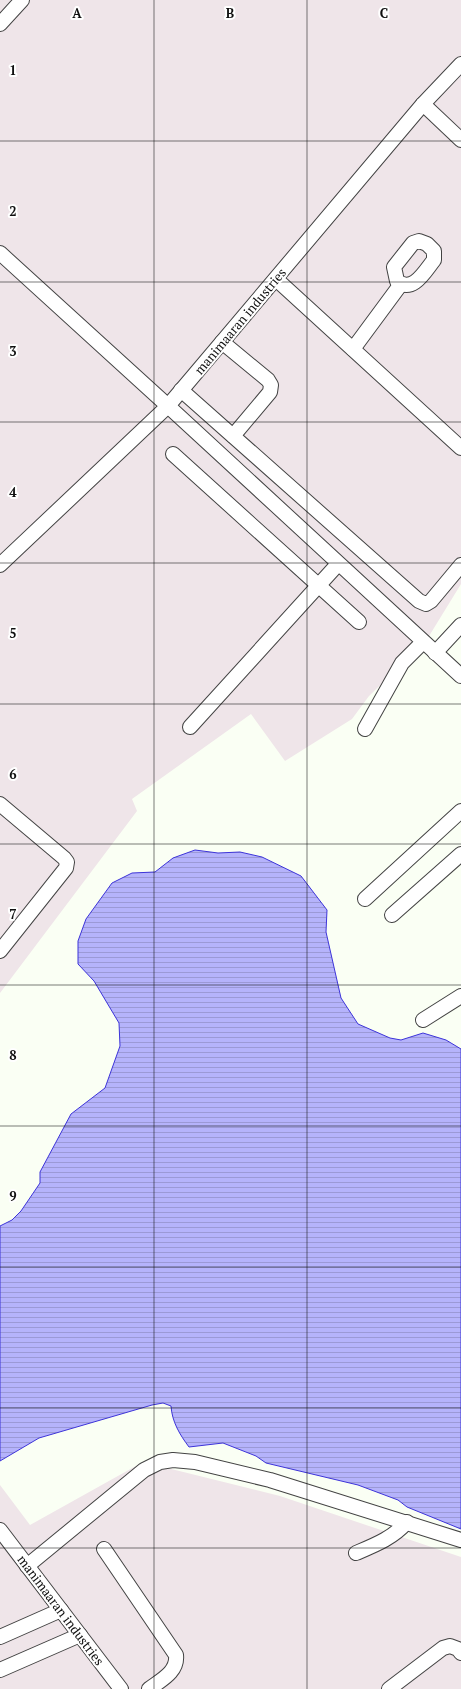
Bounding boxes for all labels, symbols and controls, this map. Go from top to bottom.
text: A [72,4,82,22]
text: B [226,4,234,22]
text: C [380,4,388,22]
text: 1 [9,61,17,79]
text: 2 [9,202,17,220]
street label: manimaaran industries [190,264,290,378]
text: 3 [9,342,17,360]
text: 4 [9,483,17,501]
text: 5 [9,624,17,642]
text: 6 [9,765,17,783]
text: 7 [9,905,17,923]
text: 8 [9,1046,17,1064]
text: 9 [9,1187,17,1205]
street label: manimaaran industries [13,1551,109,1669]

